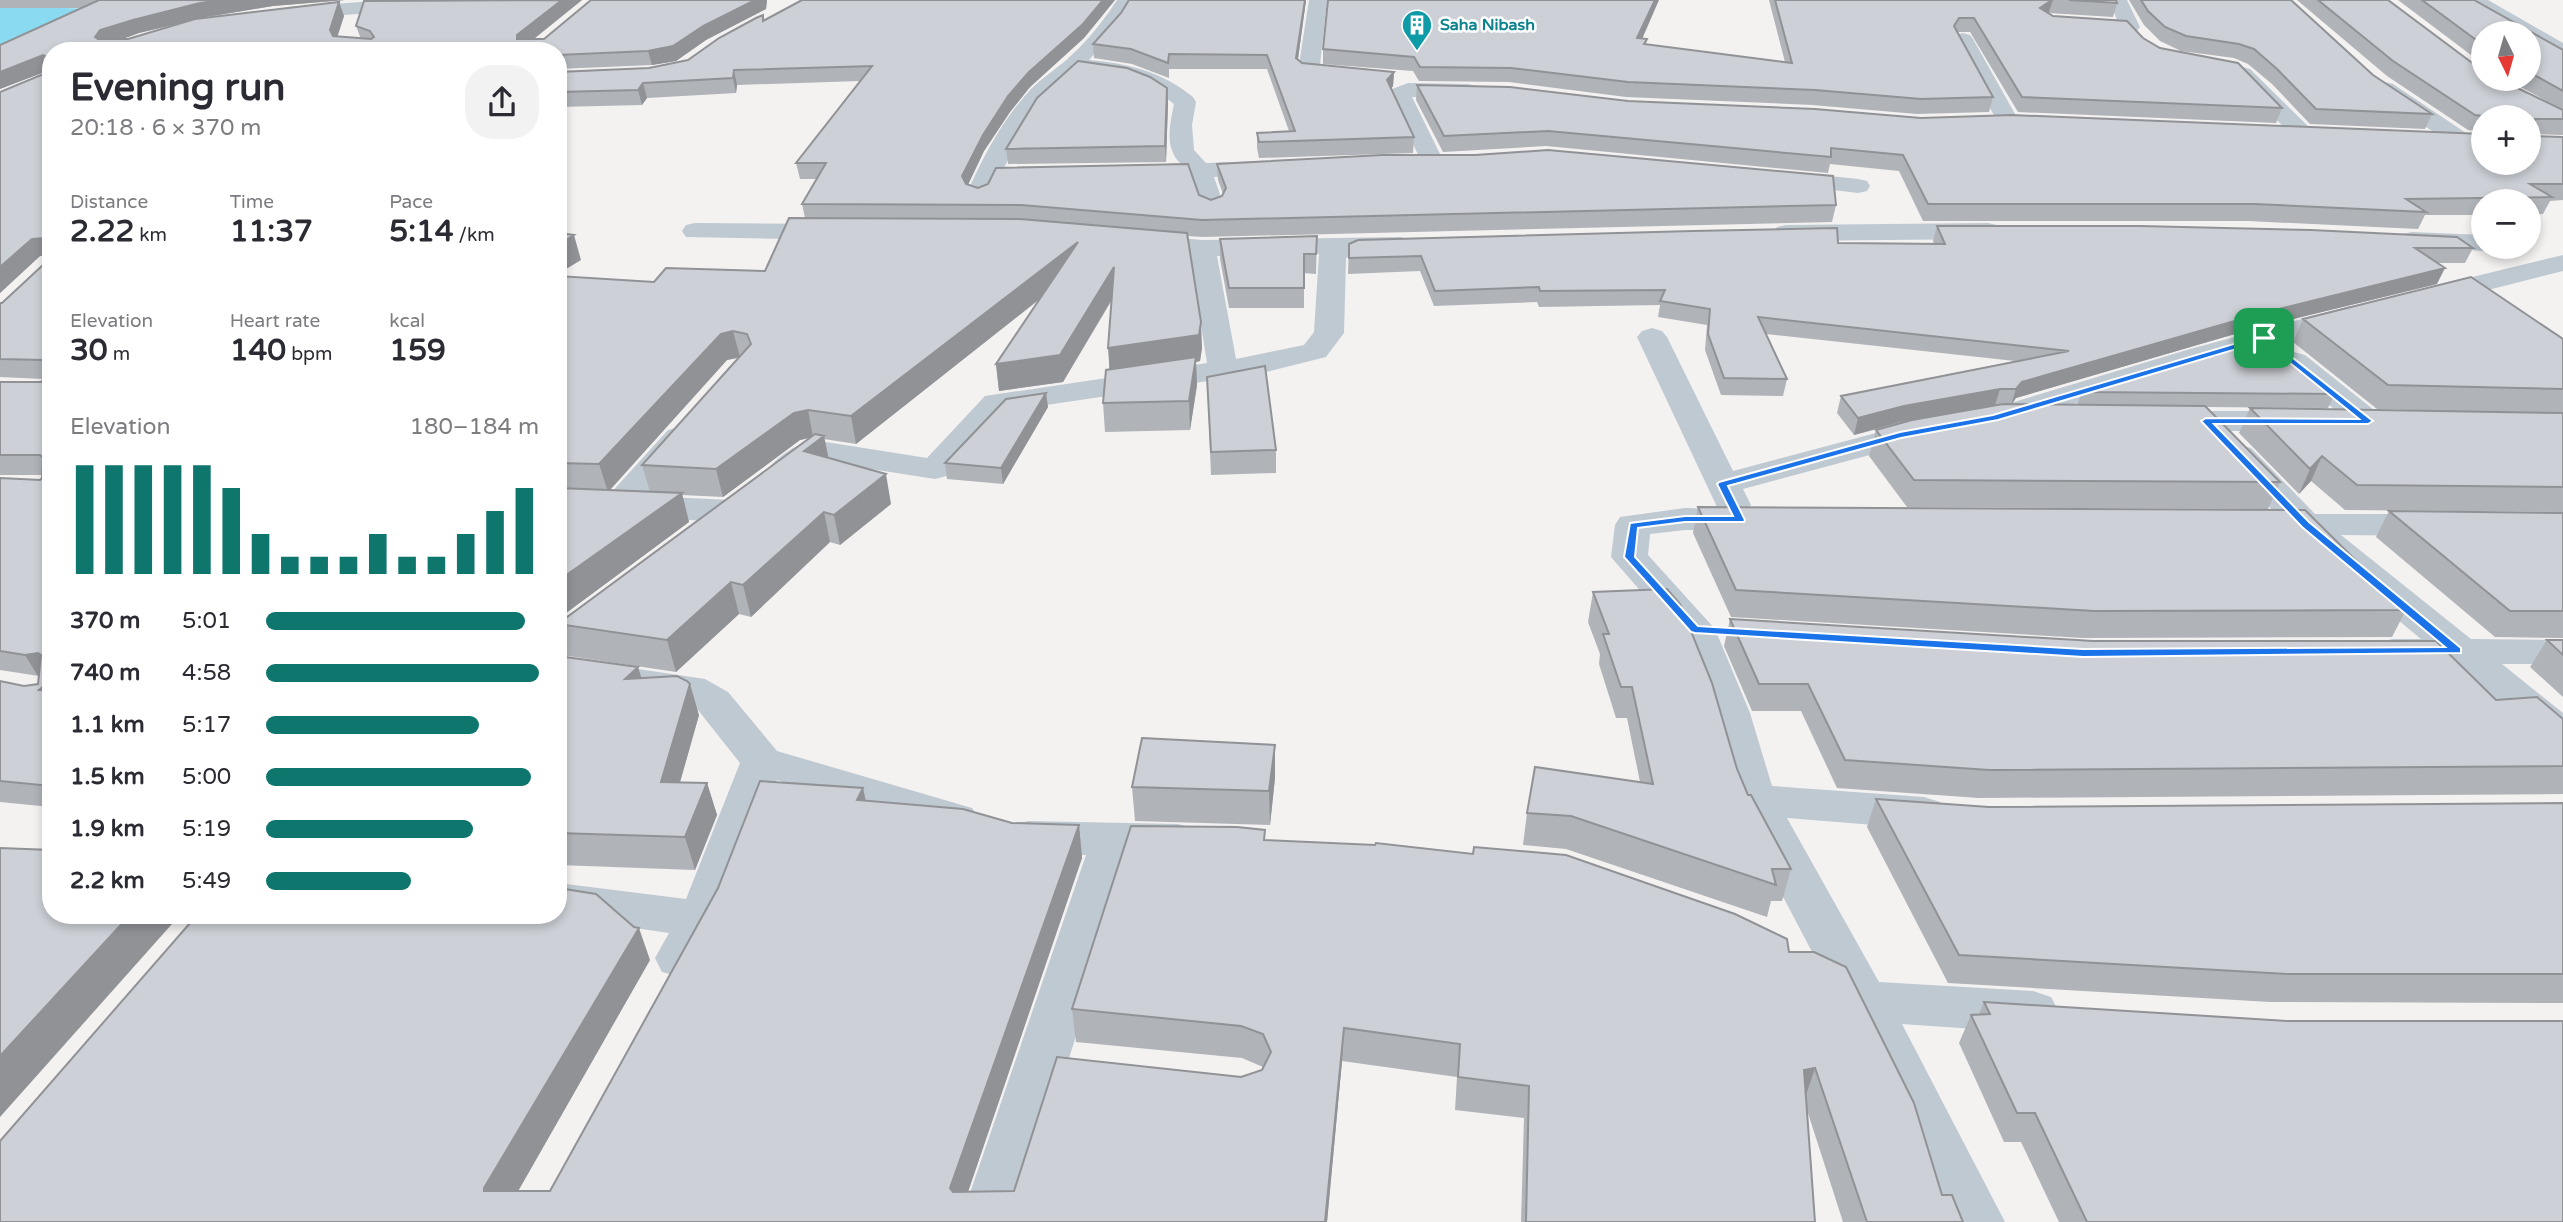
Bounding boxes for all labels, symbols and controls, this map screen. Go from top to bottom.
building icon: Saha Nibash [1400,8,1434,52]
place label: Saha Nibash [1440,15,1535,35]
north arrow [2471,21,2541,91]
map controls [2471,21,2541,259]
text: Evening run [70,65,285,111]
button: share [465,65,539,139]
button: + [2471,105,2541,175]
text: 20:18 · 6 × 370 m [70,114,261,142]
button: − [2471,189,2541,259]
text: Distance [70,191,148,213]
text: Time [230,191,274,213]
text: Pace [389,191,433,213]
text: 2.22 [70,213,134,250]
text: 11:37 [230,213,313,250]
text: 5:14 [389,213,454,250]
text: km [134,224,167,246]
text: /km [454,224,495,246]
pin [2234,308,2294,368]
text: Elevation [70,310,153,332]
text: Heart rate [230,310,320,332]
text: kcal [389,310,425,332]
icon: arrive [2245,319,2283,357]
text: 30 [70,332,108,369]
text: 140 [230,332,286,369]
text: 159 [389,332,446,369]
text: m [108,343,130,365]
text: bpm [286,343,333,365]
text: Elevation [70,413,171,441]
text: 180–184 m [410,413,539,441]
text: 370 m [70,607,140,635]
text: 5:01 [182,607,231,635]
text: 740 m [70,659,140,687]
text: 4:58 [182,659,231,687]
text: 1.1 km [70,711,145,739]
text: 5:17 [182,711,231,739]
text: 1.5 km [70,763,145,791]
text: 5:00 [182,763,231,791]
text: 1.9 km [70,815,145,843]
text: 5:19 [182,815,231,843]
text: 2.2 km [70,867,145,895]
text: 5:49 [182,867,231,895]

